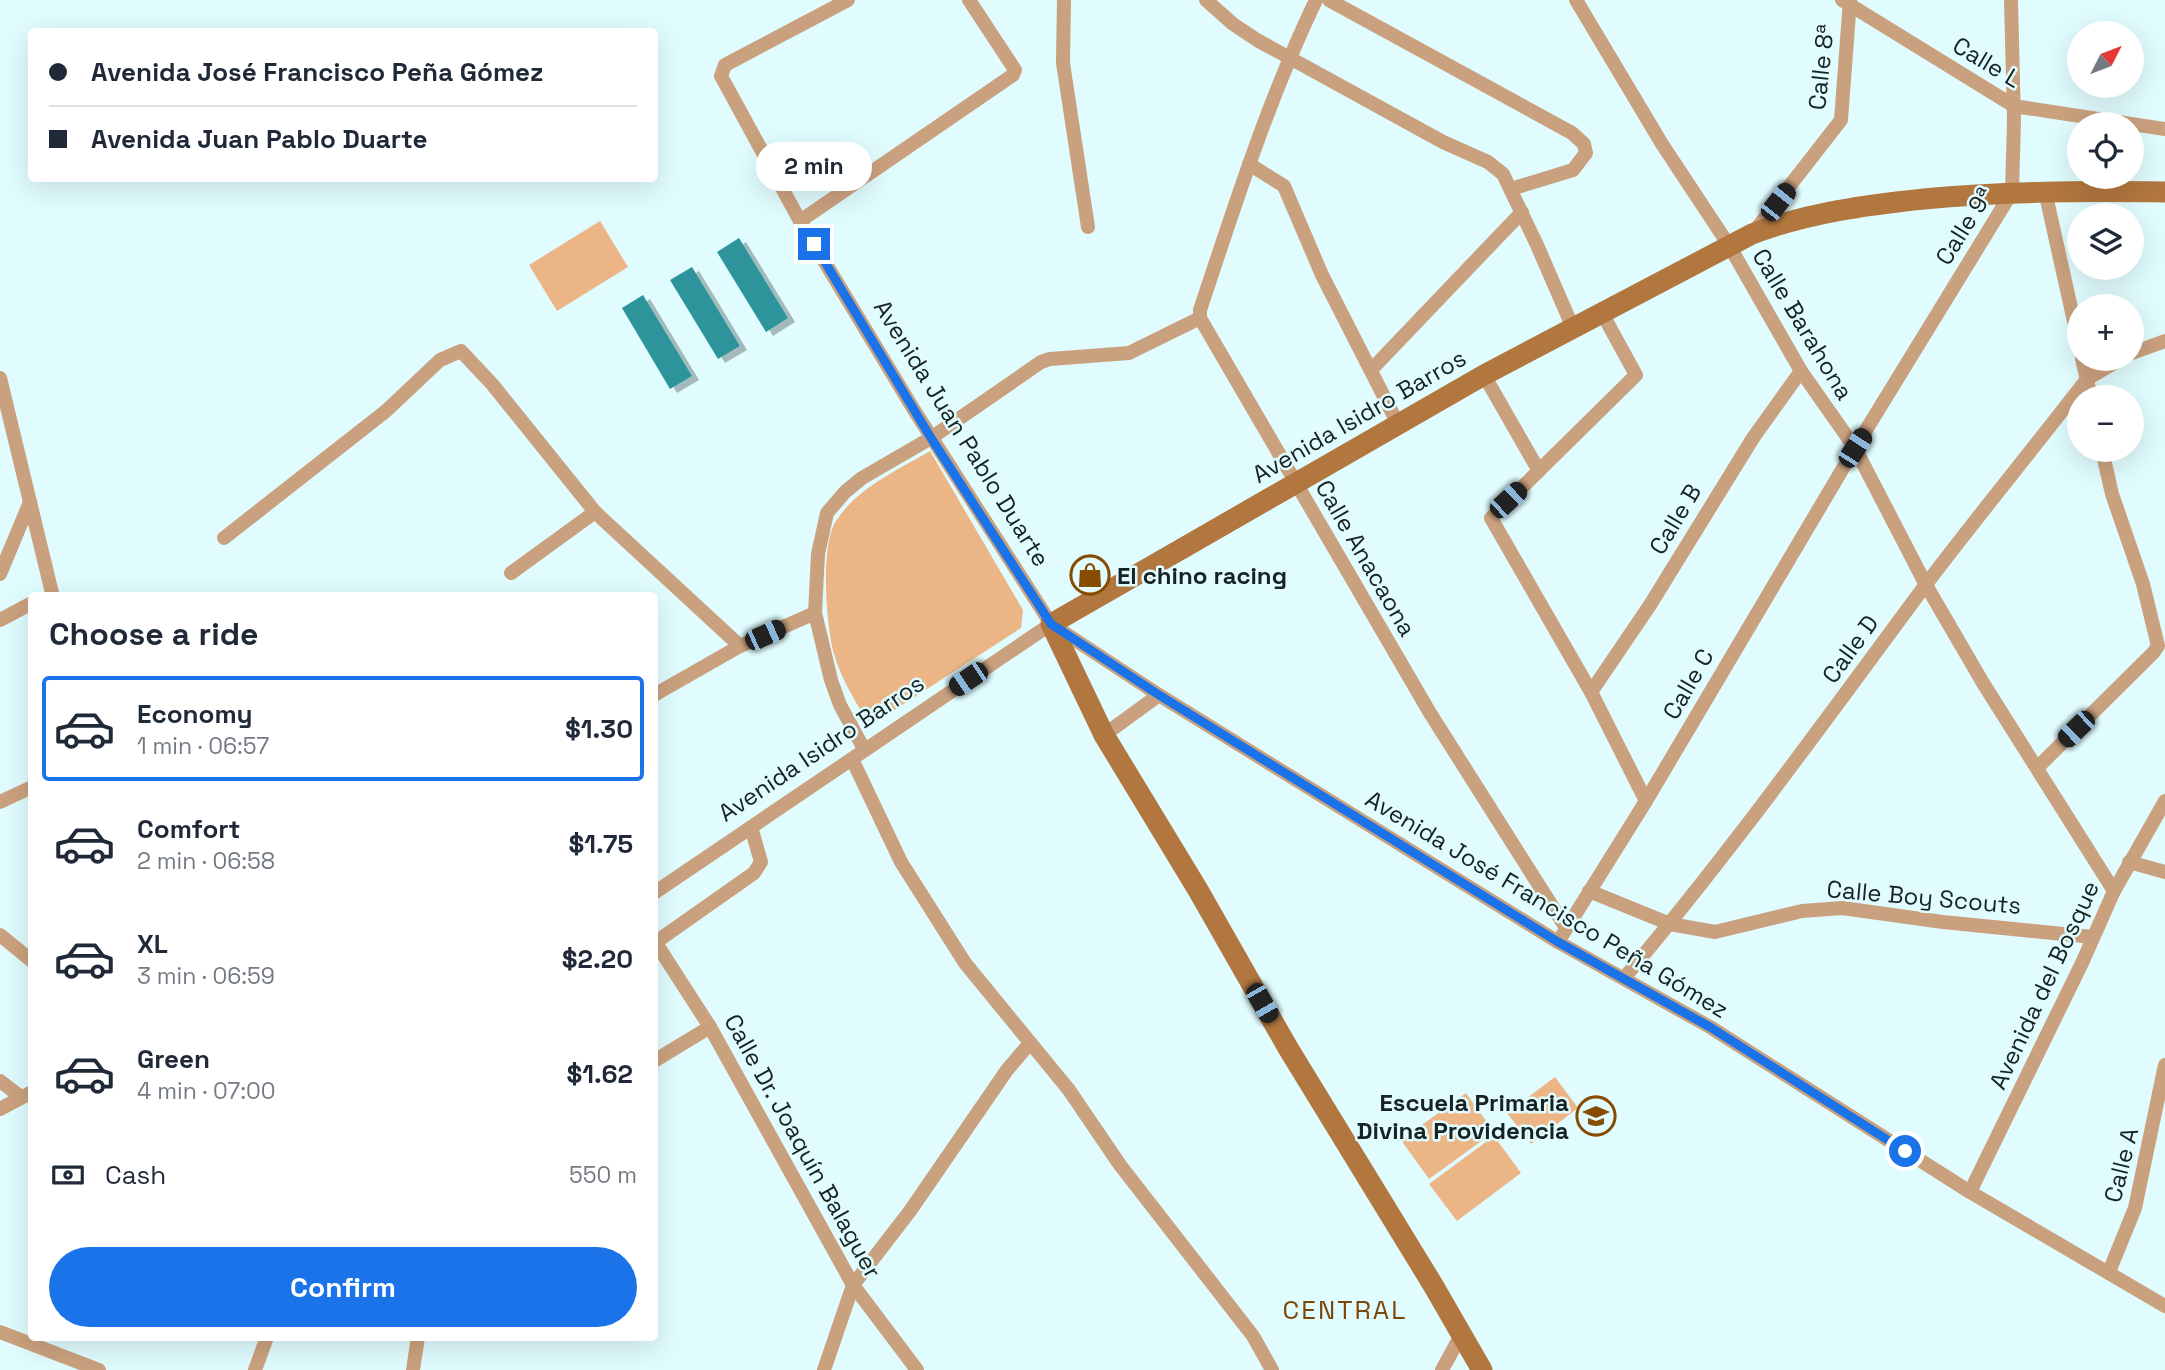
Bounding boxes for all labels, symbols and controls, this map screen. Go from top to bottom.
north arrow [2067,21,2144,98]
map controls [2067,21,2144,462]
street label: Calle 8ª [1801,22,1841,112]
street label: Calle L [1947,30,2027,94]
text: Avenida José Francisco Peña Gómez [91,55,543,89]
button: locate [2067,112,2144,189]
text: Avenida Juan Pablo Duarte [91,122,427,156]
callout: 2 min [756,142,872,191]
text: 2 min [784,151,844,181]
car [1757,179,1800,225]
street label: Calle 9ª [1928,181,2000,271]
button: layers [2067,203,2144,280]
route end [798,228,830,260]
street label: Calle Barahona [1746,243,1861,406]
street label: Avenida Juan Pablo Duarte [867,294,1057,572]
button: + [2067,294,2144,371]
street label: Avenida Isidro Barros [1247,342,1471,490]
button: − [2067,385,2144,462]
car [1835,425,1876,471]
street label: Calle Anacaona [1309,474,1423,642]
car [1486,478,1531,522]
street label: Calle B [1642,478,1708,560]
shop icon: El chino racing [1069,554,1111,596]
place label: El chino racing [1117,560,1287,591]
street label: Calle D [1815,609,1885,689]
text: Choose a ride [49,614,259,654]
car [742,617,789,653]
street label: Calle C [1655,643,1721,725]
car [945,659,992,699]
street label: Avenida Isidro Barros [712,668,930,828]
icon: car [53,697,116,760]
text: Economy [137,697,253,731]
car [2054,707,2099,751]
text: $1.30 [565,712,633,746]
text: 1 min · 06:57 [137,731,269,761]
street label: Avenida José Francisco Peña Gómez [1360,783,1734,1025]
icon: car [53,812,116,875]
text: Comfort [137,812,240,846]
text: $1.75 [569,827,633,861]
text: 2 min · 06:58 [137,846,275,876]
street label: Calle Boy Scouts [1825,873,2023,921]
street label: Avenida del Bosque [1982,876,2106,1094]
icon: car [53,927,116,990]
text: XL [137,927,168,961]
text: $2.20 [562,942,633,976]
text: 3 min · 06:59 [137,961,275,991]
car [1243,980,1282,1026]
street label: Calle Dr. Joaquín Balaguer [717,1008,889,1284]
icon: car [53,1042,116,1105]
text: Green [137,1042,210,1076]
text: $1.62 [567,1057,633,1091]
text: 4 min · 07:00 [137,1076,276,1106]
place label: Escuela Primaria Divina Providencia [1357,1087,1569,1146]
school or university icon: Escuela Primaria Divina Providencia [1575,1095,1617,1137]
street label: Calle A [2097,1124,2145,1206]
route start [1889,1135,1921,1167]
icon: cash [49,1156,87,1194]
text: Cash [105,1158,166,1192]
text: 550 m [569,1160,637,1190]
button: Confirm [49,1247,637,1327]
district label: CENTRAL [1283,1293,1407,1327]

